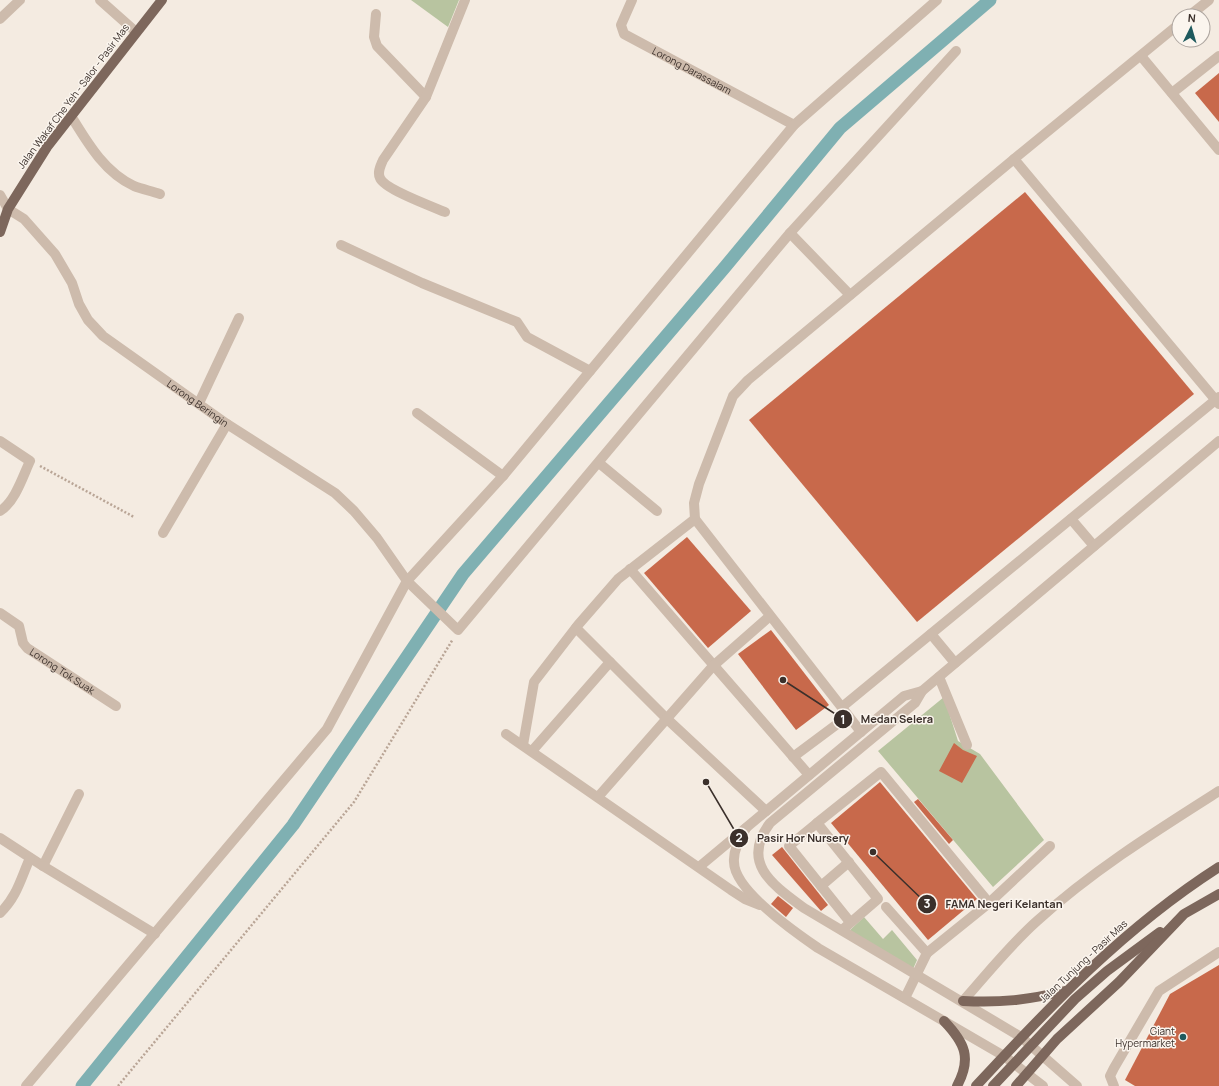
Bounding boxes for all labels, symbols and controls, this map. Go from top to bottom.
north arrow [1171,8,1211,48]
text: N [1187,10,1197,25]
street label: Jalan Wakaf Che Yeh - Salor - Pasir Mas [14,21,132,171]
street label: Lorong Darassalam [650,43,734,97]
street label: Lorong Beringin [164,377,231,430]
street label: Lorong Tok Suak [27,645,98,698]
callout: Medan Selera [833,708,942,731]
text: 1 [840,711,846,728]
text: Medan Selera [861,711,933,726]
callout: Pasir Hor Nursery [729,827,857,850]
text: 2 [735,829,743,846]
text: Pasir Hor Nursery [757,830,850,845]
callout: FAMA Negeri Kelantan [917,893,1071,916]
text: 3 [924,895,931,912]
text: FAMA Negeri Kelantan [945,896,1063,911]
street label: Jalan Tunjung - Pasir Mas [1036,916,1130,1006]
place label: Giant Hypermarket [1115,1024,1175,1050]
marker: Giant Hypermarket [1178,1032,1188,1042]

